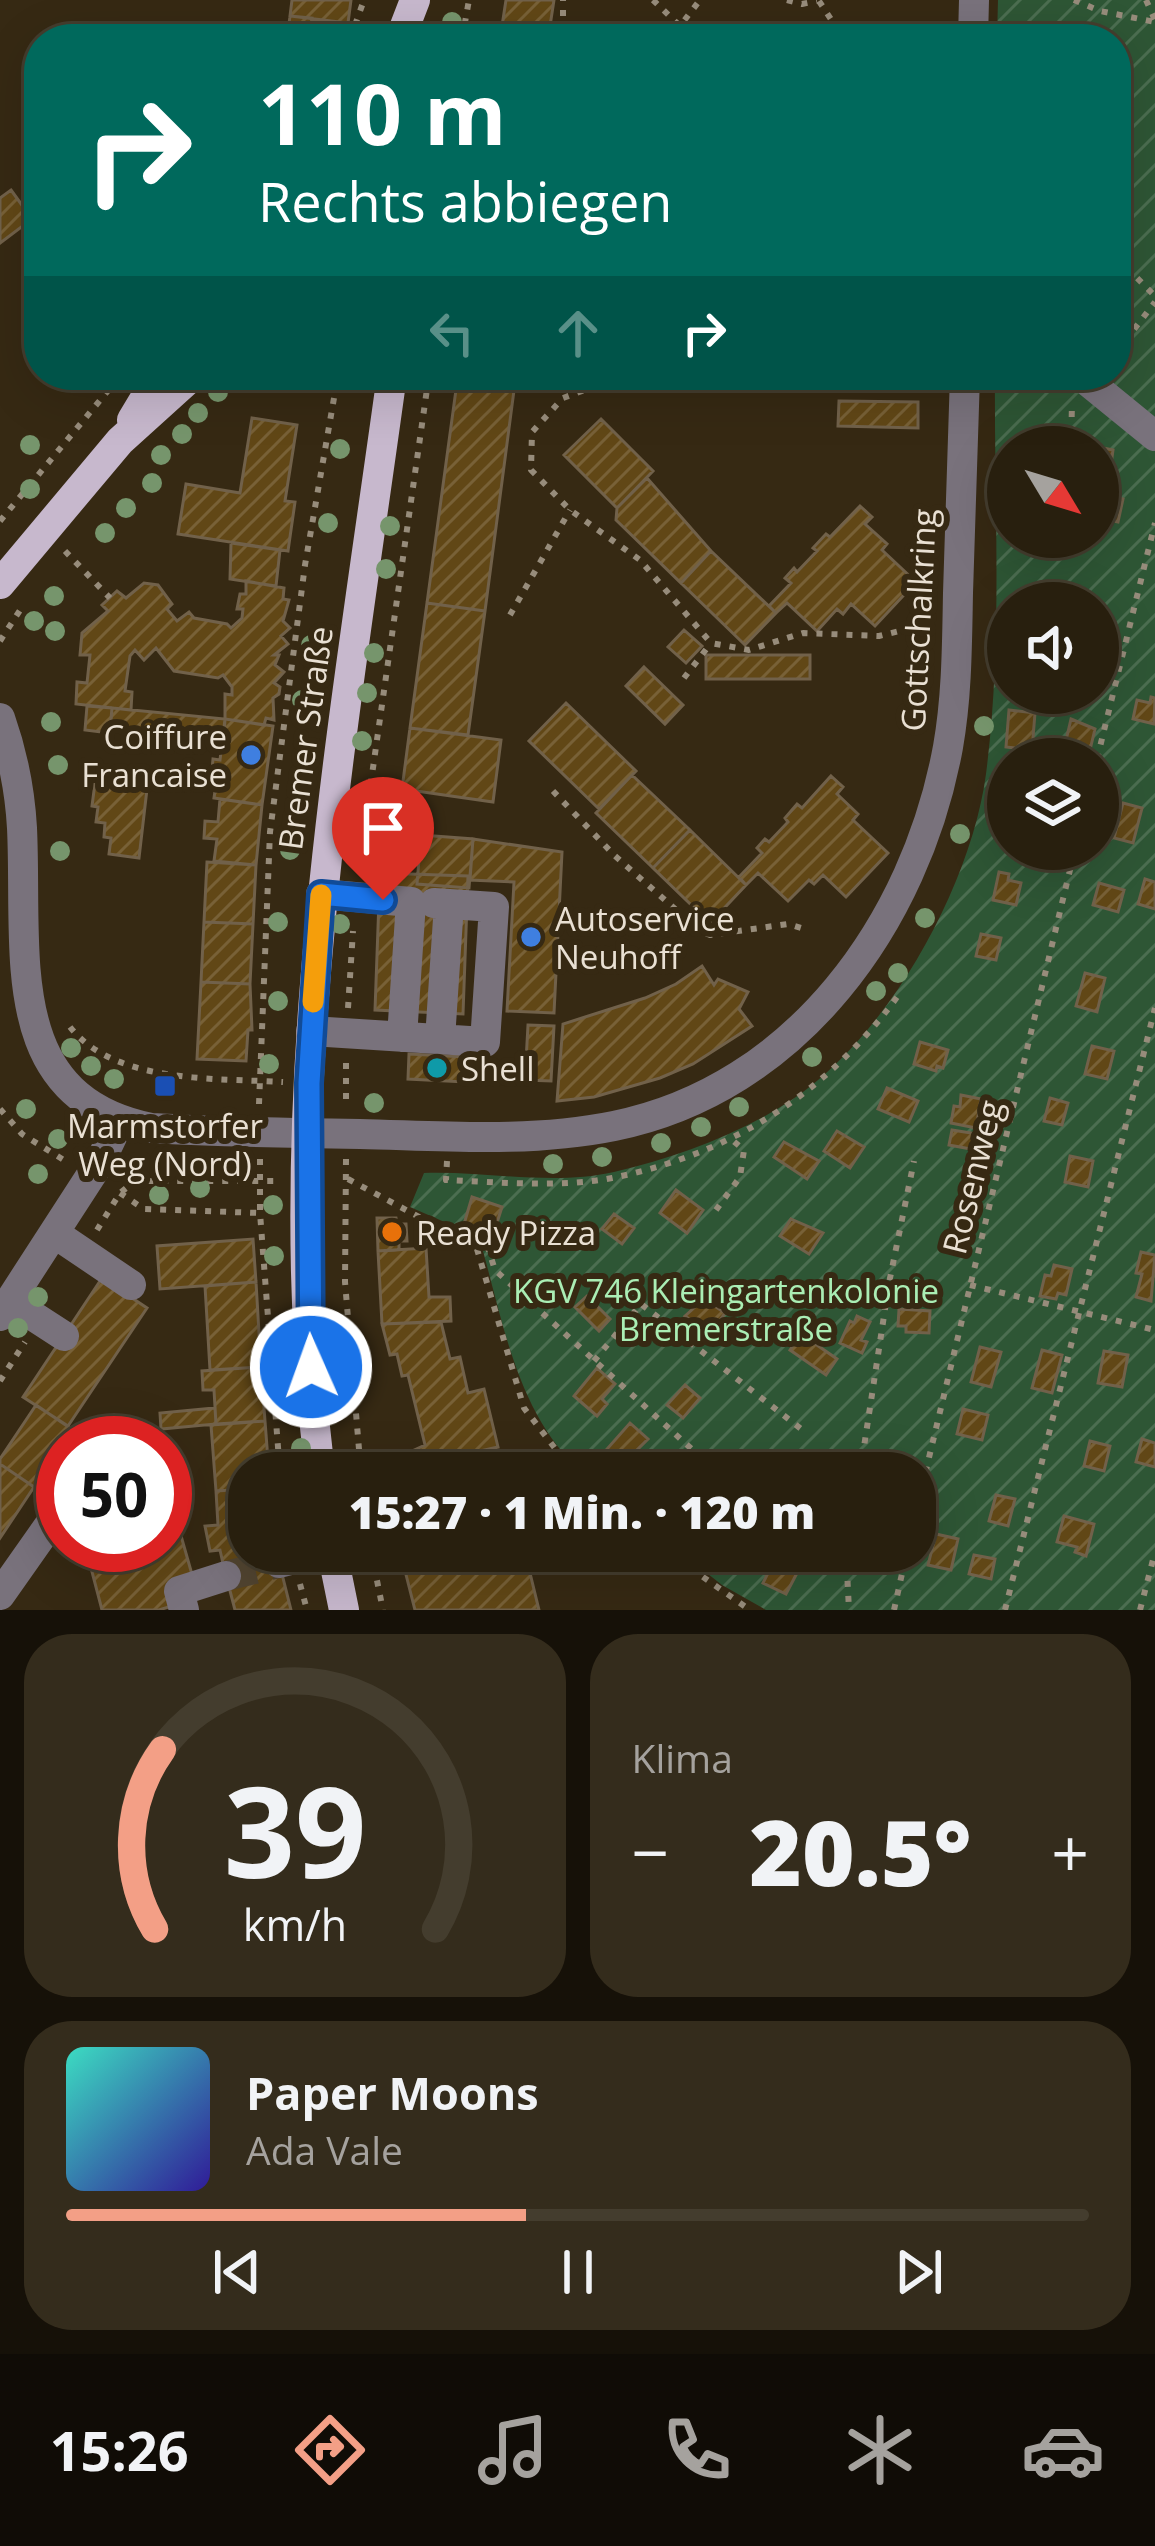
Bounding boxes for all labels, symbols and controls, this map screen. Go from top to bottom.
text: 110 m [258,55,506,170]
icon: right [60,72,216,228]
text: Rechts abbiegen [258,164,672,238]
icon: left [419,300,485,366]
icon: ahead [545,300,611,366]
icon: right [671,300,737,366]
north arrow [987,426,1119,558]
map controls [987,426,1119,870]
street label: Gottschalkring [890,507,946,733]
button: sound [987,582,1119,714]
street label: Bremer Straße [267,623,343,853]
place label: Coiffure Francaise [81,714,227,797]
button: layers [987,738,1119,870]
marker: Coiffure Francaise [238,742,264,768]
pin [332,777,434,900]
icon: arrive [350,795,416,861]
place label: Autoservice Neuhoff [555,896,735,979]
marker: Autoservice Neuhoff [518,924,544,950]
place label: Shell [461,1046,535,1091]
marker: Shell [424,1055,450,1081]
marker: Marmstorfer Weg (Nord) [152,1073,178,1099]
street label: Rosenweg [931,1095,1013,1258]
place label: Marmstorfer Weg (Nord) [67,1103,263,1186]
place label: Ready Pizza [416,1210,596,1255]
marker: Ready Pizza [379,1219,405,1245]
park label: KGV 746 Kleingartenkolonie Bremerstraße [513,1268,939,1351]
position arrow [248,1304,374,1430]
speed limit sign: 50 [36,1416,192,1572]
text: 15:27 · 1 Min. · 120 m [349,1481,815,1542]
text: Klima [632,1731,733,1784]
text: 39 [223,1745,366,1915]
text: 20.5° [749,1790,971,1912]
text: − [632,1806,669,1896]
text: + [1051,1806,1089,1896]
text: km/h [243,1894,347,1953]
text: Paper Moons [246,2062,539,2123]
text: Ada Vale [246,2123,403,2176]
icon: previous [204,2239,270,2305]
icon: pause [545,2239,611,2305]
icon: next [886,2239,952,2305]
icon: directions [288,2408,372,2492]
icon: music [471,2408,555,2492]
icon: phone [655,2408,739,2492]
icon: climate [838,2408,922,2492]
icon: car [1021,2408,1105,2492]
text: 15:26 [50,2413,189,2487]

